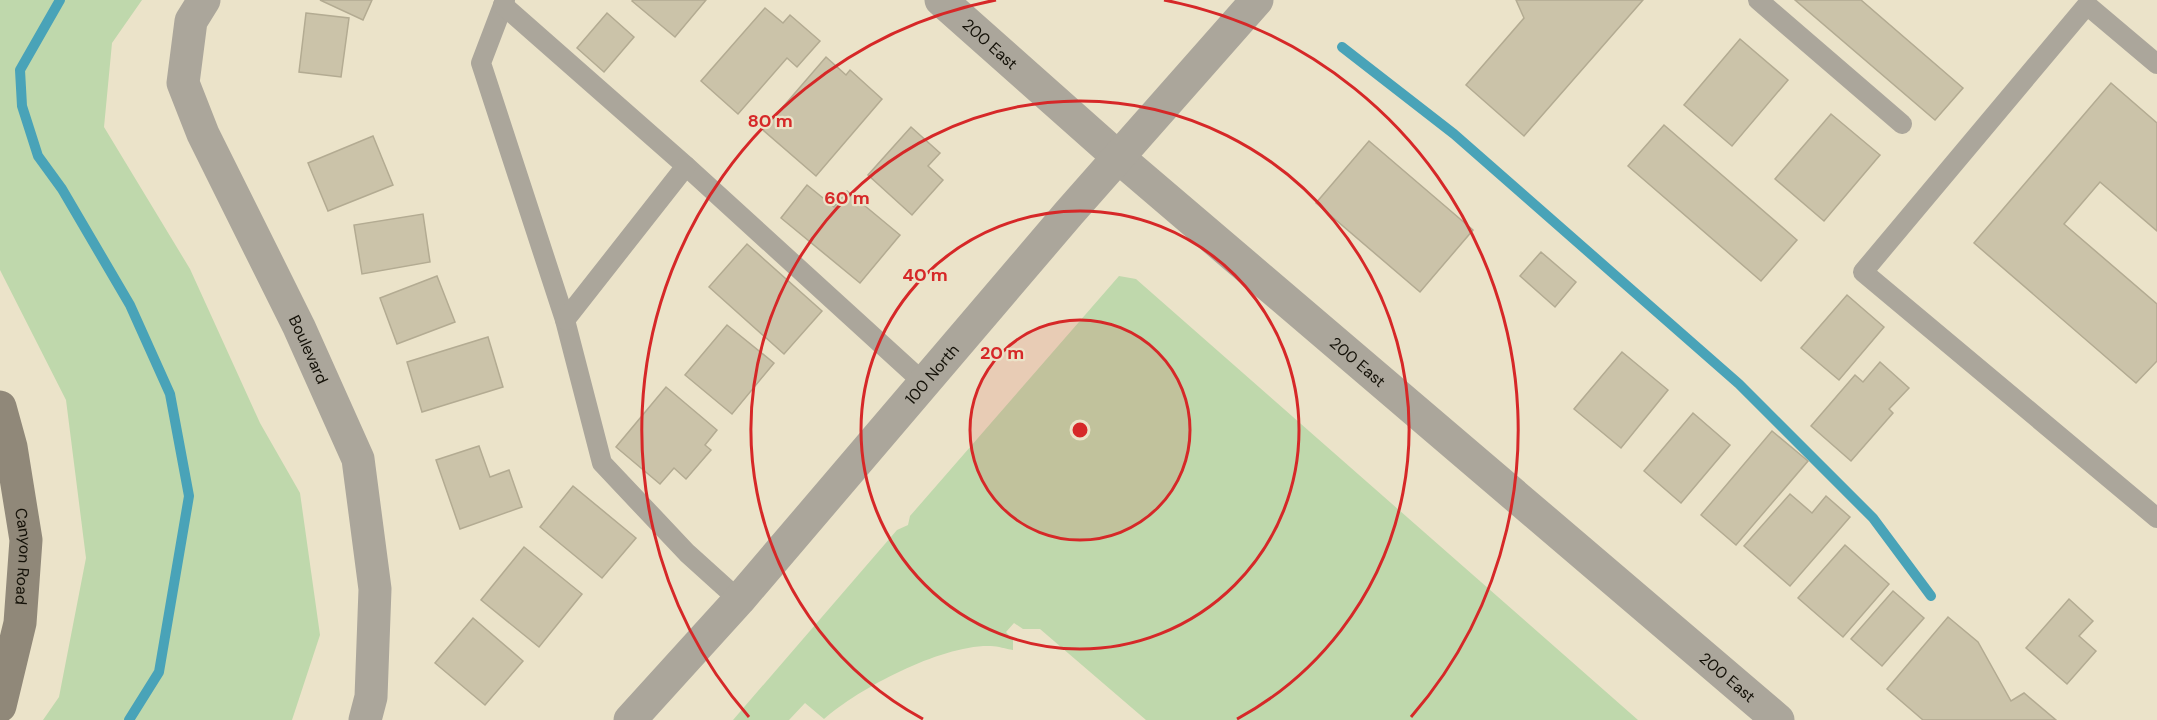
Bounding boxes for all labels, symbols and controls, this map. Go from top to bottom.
street label: 200 East [958,14,1022,74]
text: 80 m [747,109,793,133]
text: 60 m [824,186,870,210]
text: 40 m [902,263,948,287]
street label: Boulevard [284,312,333,387]
street label: 200 East [1325,332,1390,392]
street label: 100 North [900,340,964,409]
text: 20 m [980,341,1024,365]
centre of rings [1070,420,1090,440]
street label: Canyon Road [10,506,36,606]
street label: 200 East [1695,648,1760,707]

